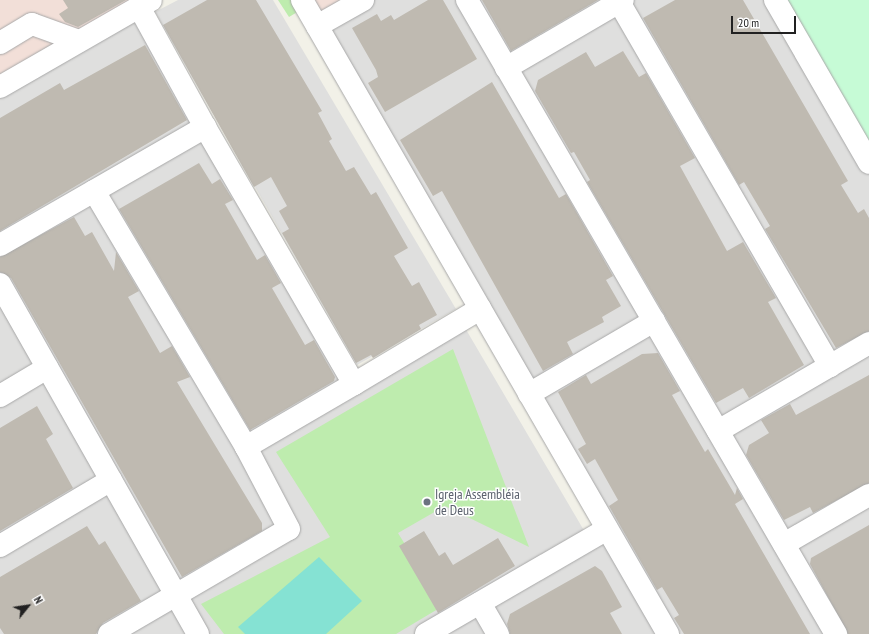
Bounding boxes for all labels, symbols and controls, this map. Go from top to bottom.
scale bar [733,8,798,34]
text: 20 m [738,15,759,30]
place label: Igreja Assembléia de Deus [435,486,520,518]
marker: Igreja Assembléia de Deus [422,497,432,507]
north arrow [8,586,48,626]
text: N [31,594,46,606]

